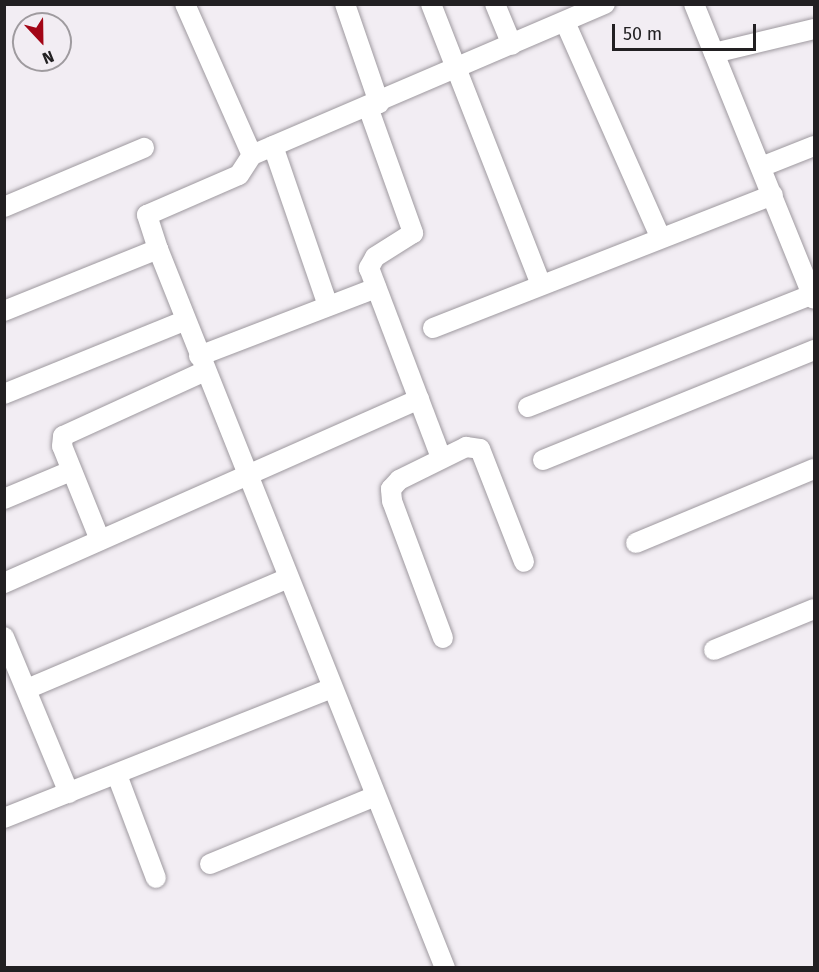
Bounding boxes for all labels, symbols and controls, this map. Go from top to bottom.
north arrow [12,12,72,72]
scale bar [615,12,759,50]
text: 50 m [623,23,662,45]
text: N [40,47,57,68]

